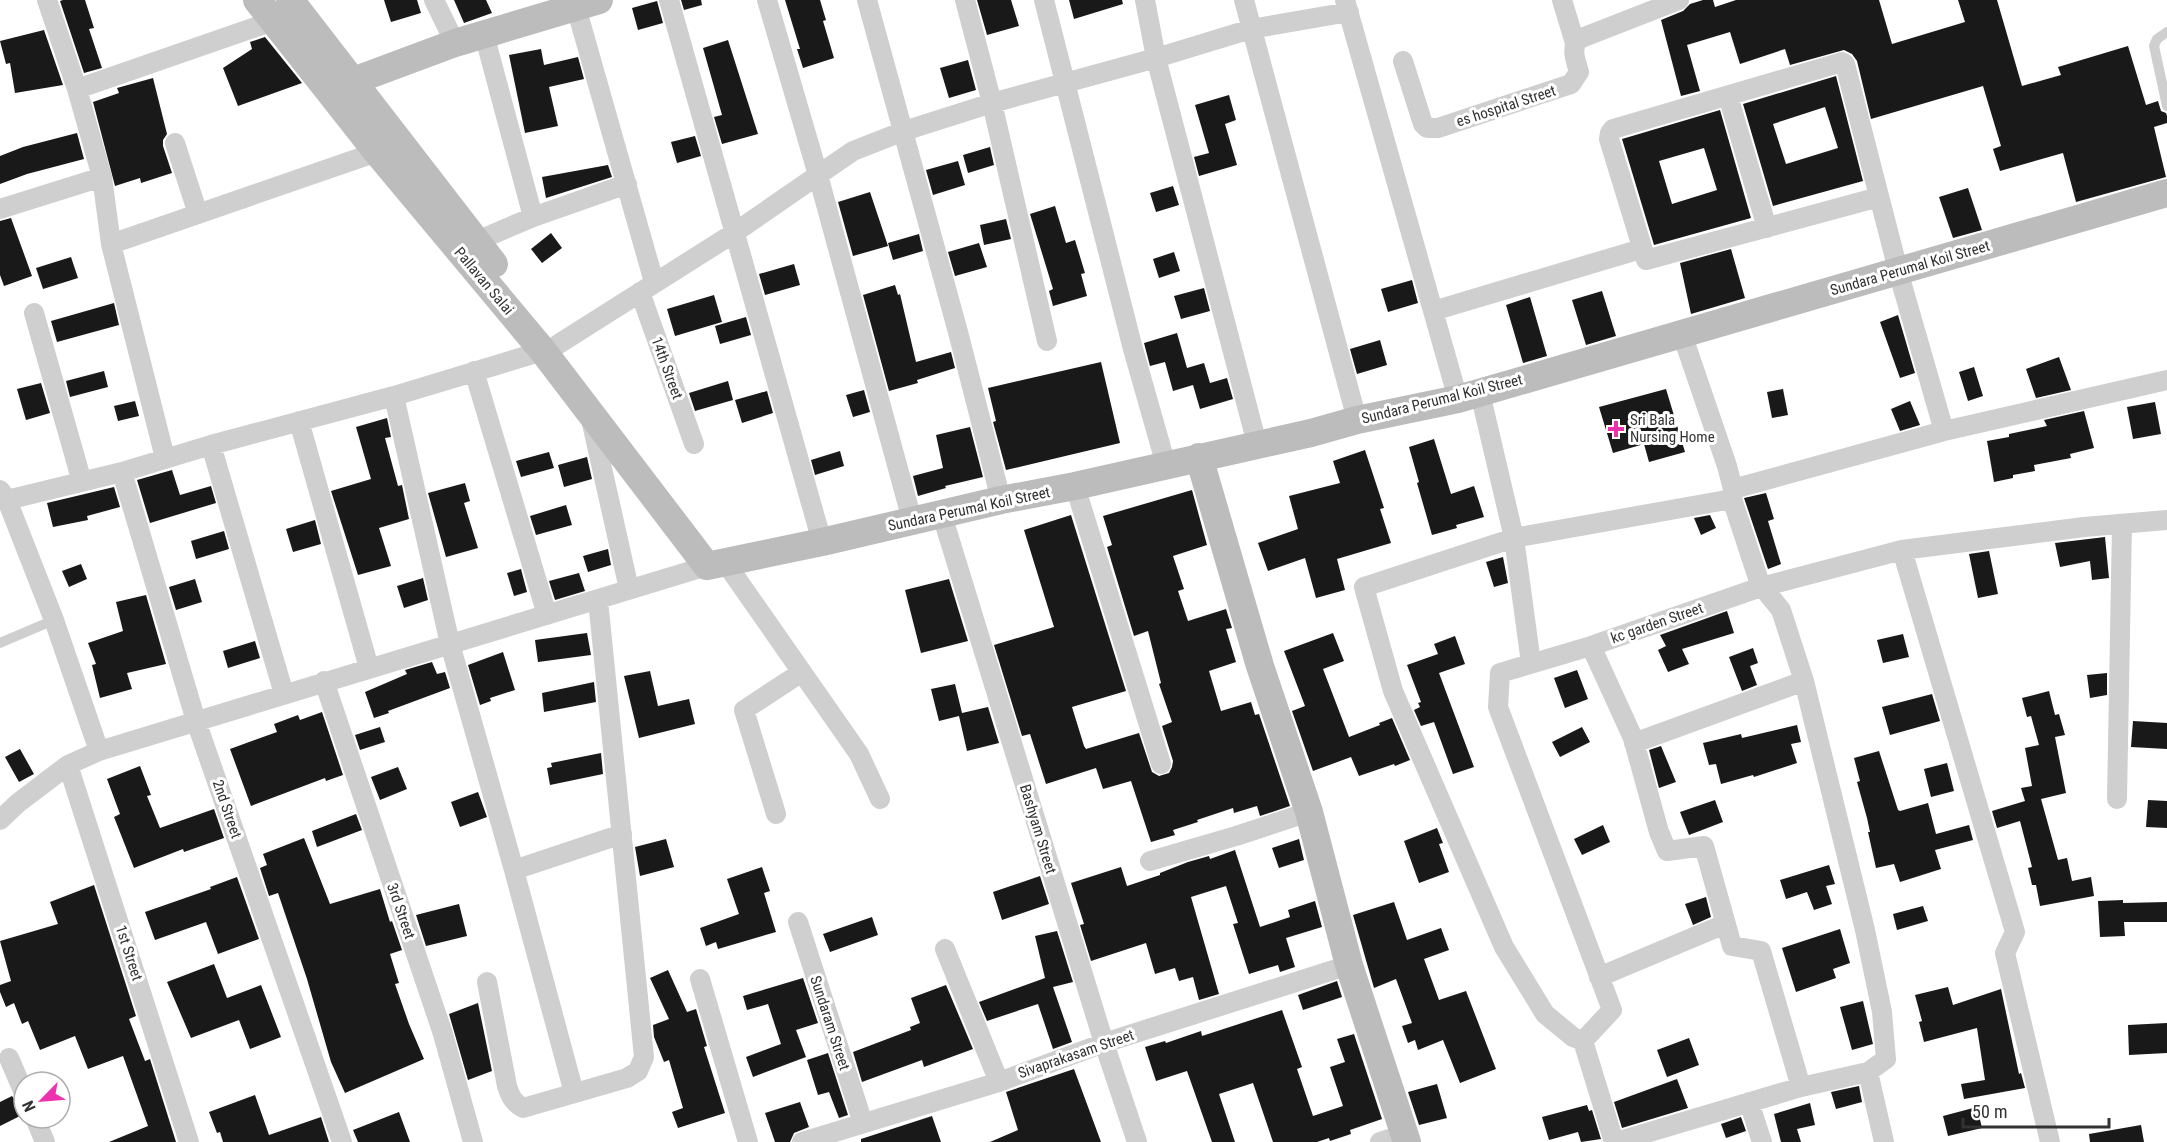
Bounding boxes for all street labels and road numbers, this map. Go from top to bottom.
street label: es hospital Street [1454,81,1558,131]
street label: Sundara Perumal Koil Street [1828,237,1992,299]
street label: Pallavan Salai [451,244,517,318]
street label: 14th Street [647,334,687,402]
street label: Sundara Perumal Koil Street [1360,370,1524,428]
street label: Sundara Perumal Koil Street [886,483,1052,535]
street label: kc garden Street [1609,599,1705,647]
street label: 2nd Street [209,777,245,841]
street label: Bashyam Street [1016,782,1060,876]
street label: 3rd Street [383,881,419,941]
street label: 1st Street [112,923,146,983]
street label: Sundaram Street [806,973,854,1073]
street label: Sivaprakasam Street [1016,1026,1136,1082]

